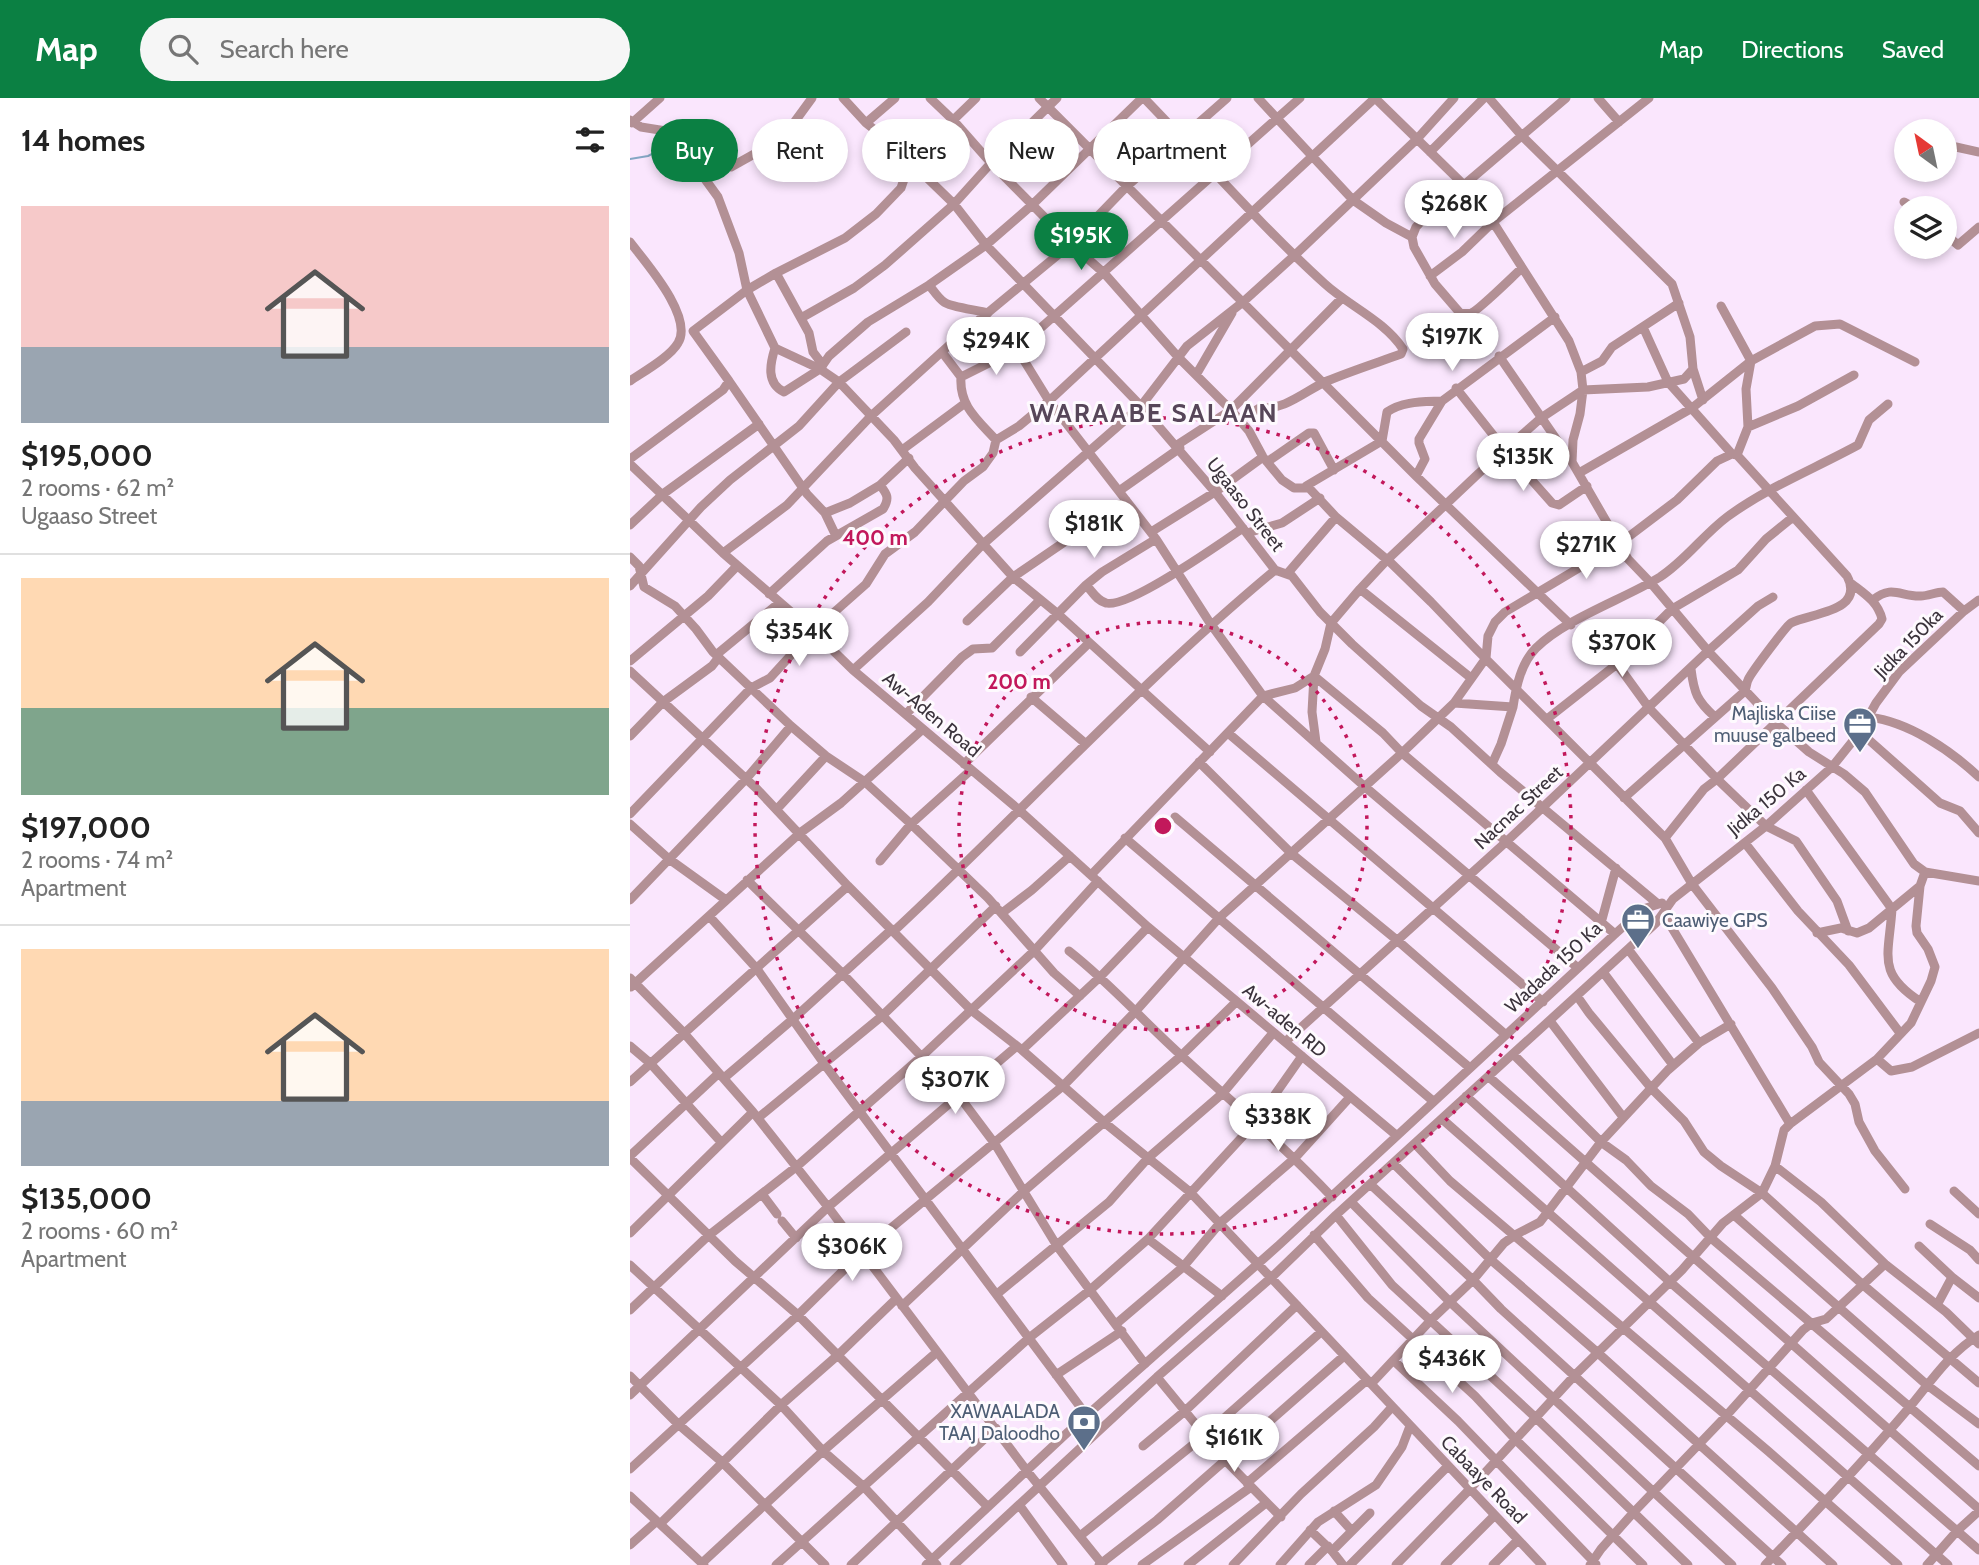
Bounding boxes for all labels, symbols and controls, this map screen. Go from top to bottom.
search box [140,18,630,81]
text: Map [35,29,98,69]
icon: search [164,30,202,68]
text: Search here [220,33,349,65]
text: Map [1659,35,1703,64]
text: Directions [1741,35,1844,64]
text: Saved [1882,35,1944,64]
chip: Buy [651,119,738,182]
chip: Rent [752,119,848,182]
chip: Filters [862,119,970,182]
chip: New [984,119,1079,182]
chip: Apartment [1093,119,1251,182]
north arrow [1894,119,1956,182]
map controls [1894,119,1957,259]
icon: filters [571,121,609,159]
text: 14 homes [21,122,145,159]
pin: $268K [1405,180,1503,240]
text: $268K [1421,189,1487,217]
button: layers [1894,196,1957,259]
pin: $195K [1032,212,1130,272]
text: $195K [1050,221,1112,249]
icon: home [252,251,378,377]
pin: $197K [1403,314,1501,373]
pin: $294K [947,317,1045,377]
text: $197K [1422,322,1482,350]
text: $294K [962,326,1030,354]
district label: WARAABE SALAAN [1029,397,1279,429]
pin: $135K [1474,434,1572,493]
text: $195,000 [21,437,153,474]
text: $135K [1493,442,1554,470]
street label: Ugaaso Street [1202,453,1290,556]
text: 2 rooms · 62 m² [21,474,174,502]
pin: $181K [1045,500,1143,560]
text: Ugaaso Street [21,502,157,530]
text: $181K [1065,509,1123,537]
pin: $271K [1537,522,1635,581]
text: 400 m [842,525,908,550]
text: $271K [1556,530,1616,558]
street label: Jidka 150ka [1869,604,1947,684]
pin: $354K [750,608,848,668]
text: $354K [766,617,832,645]
pin: $370K [1573,620,1671,679]
icon: home [252,623,378,749]
text: $370K [1588,628,1656,656]
street label: Aw-Aden Road [878,667,985,762]
text: 200 m [987,669,1051,694]
place label: Majliska Ciise muuse galbeed [1714,702,1836,747]
office icon: Majliska Ciise muuse galbeed [1841,705,1879,754]
street label: Nacnac Street [1469,760,1568,854]
street label: Jidka 150 Ka [1722,762,1810,841]
text: $197,000 [21,809,151,846]
centre of rings [1151,814,1175,838]
text: 2 rooms · 74 m² [21,846,173,874]
text: Apartment [21,874,126,902]
office icon: Caawiye GPS [1619,901,1657,950]
place label: Caawiye GPS [1662,909,1768,932]
street label: Wadada 150 Ka [1500,917,1606,1018]
street label: Aw-aden RD [1238,979,1331,1062]
icon: home [252,994,378,1120]
pin: $307K [906,1056,1004,1116]
text: $307K [921,1065,989,1093]
pin: $338K [1229,1094,1327,1153]
text: $338K [1245,1102,1311,1130]
text: $135,000 [21,1180,152,1217]
text: 2 rooms · 60 m² [21,1217,178,1245]
pin: $306K [803,1224,901,1283]
text: $306K [817,1232,887,1260]
text: Apartment [21,1245,126,1273]
pin: $436K [1403,1336,1501,1395]
text: $436K [1418,1344,1486,1372]
place label: XAWAALADA TAAJ Daloodho [939,1400,1060,1445]
bank icon: XAWAALADA TAAJ Daloodho [1065,1403,1103,1452]
pin: $161K [1185,1414,1283,1474]
text: $161K [1205,1423,1263,1451]
street label: Cabaaye Road [1436,1430,1531,1528]

